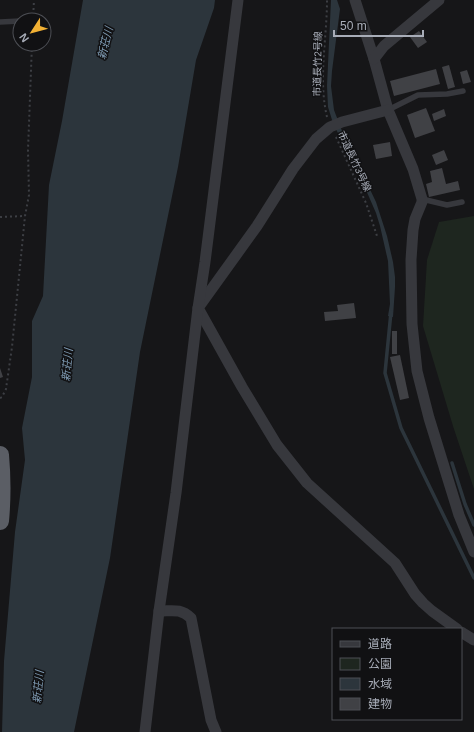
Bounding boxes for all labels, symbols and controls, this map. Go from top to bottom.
north arrow [12,12,52,52]
scale bar [334,12,423,38]
text: 50 m [340,19,367,33]
water label: 新荘川 [95,25,115,60]
text: N [17,31,31,45]
street label: 市道長竹2号線 [311,31,324,97]
street label: 市道長竹3号線 [336,129,373,193]
water label: 新荘川 [60,347,75,382]
legend [332,628,462,720]
text: 道路 [368,637,392,651]
text: 公園 [368,657,392,671]
water label: 新荘川 [31,669,46,704]
text: 水域 [368,677,392,691]
text: 建物 [368,697,392,711]

